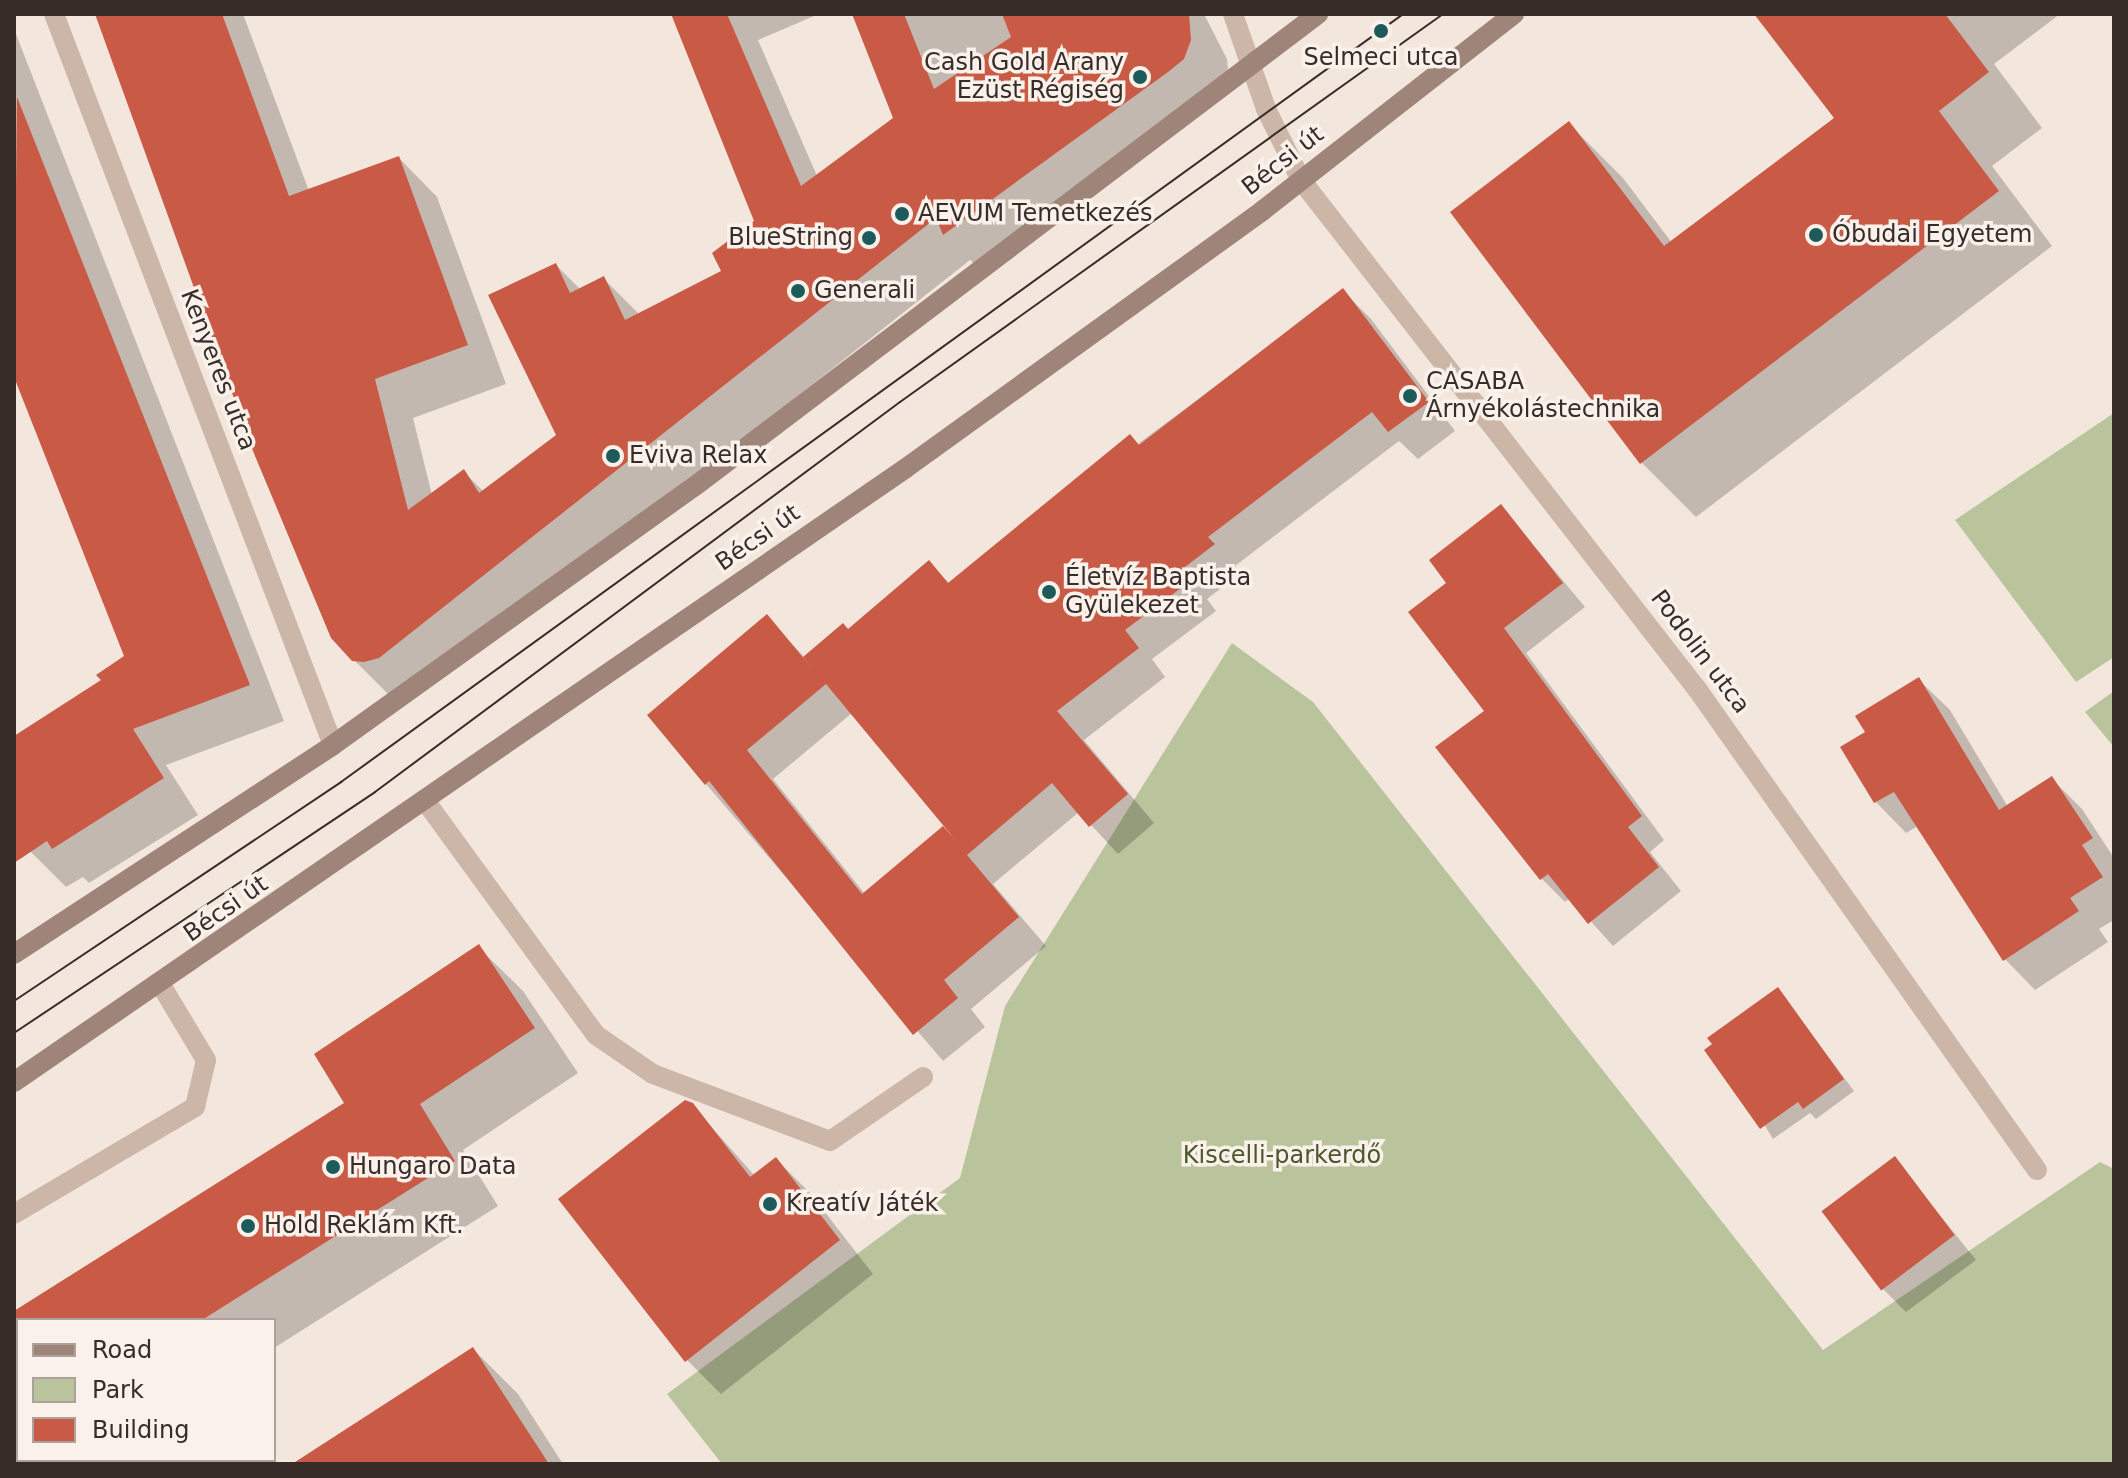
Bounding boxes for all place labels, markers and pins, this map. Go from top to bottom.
marker: Selmeci utca [1372,22,1390,40]
place label: Selmeci utca [1304,44,1458,72]
place label: Cash Gold Arany Ezüst Régiség [924,49,1124,105]
marker: Cash Gold Arany Ezüst Régiség [1131,68,1149,86]
place label: AEVUM Temetkezés [918,200,1152,228]
marker: AEVUM Temetkezés [893,205,911,223]
place label: Óbudai Egyetem [1832,221,2032,249]
place label: BlueString [728,224,853,252]
marker: Óbudai Egyetem [1807,226,1825,244]
marker: BlueString [860,229,878,247]
place label: Generali [814,277,915,305]
marker: Generali [789,282,807,300]
place label: CASABA Árnyékolástechnika [1426,368,1660,424]
marker: CASABA Árnyékolástechnika [1401,387,1419,405]
place label: Eviva Relax [629,442,768,470]
marker: Eviva Relax [604,447,622,465]
place label: Életvíz Baptista Gyülekezet [1065,564,1251,620]
marker: Életvíz Baptista Gyülekezet [1040,583,1058,601]
place label: Hungaro Data [349,1153,516,1181]
marker: Hungaro Data [324,1158,342,1176]
place label: Kreatív Játék [786,1190,938,1218]
marker: Kreatív Játék [761,1195,779,1213]
place label: Hold Reklám Kft. [264,1212,464,1240]
marker: Hold Reklám Kft. [239,1217,257,1235]

